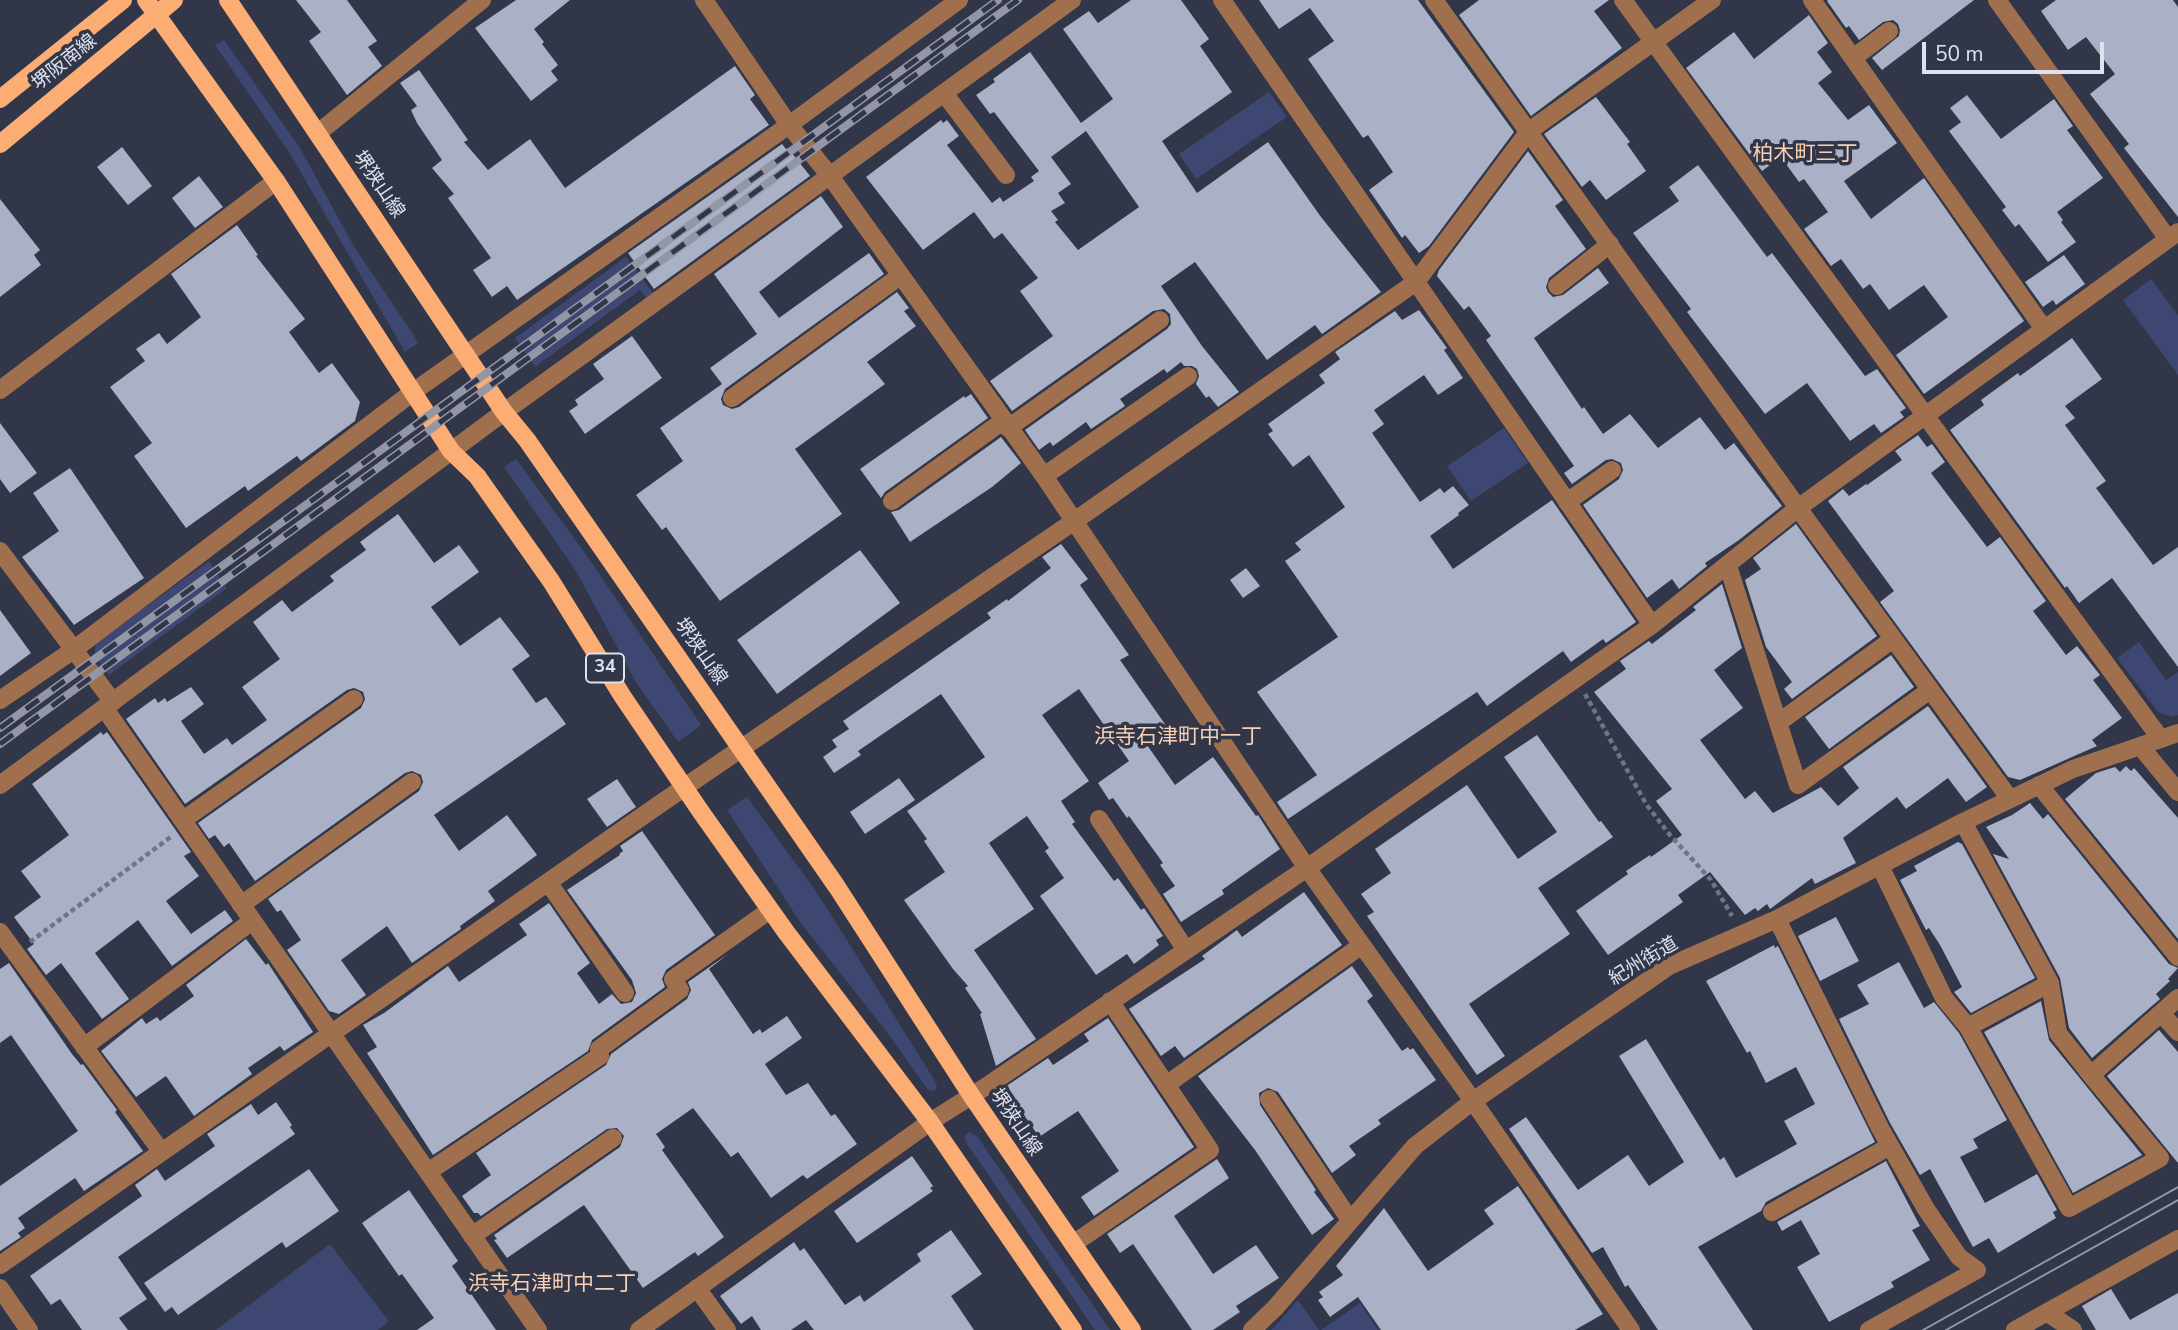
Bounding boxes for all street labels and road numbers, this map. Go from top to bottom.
street label: 堺阪南線 [28,30,102,96]
street label: 堺狭山線 [347,147,409,223]
street label: 堺狭山線 [669,614,731,690]
road number: 34 [586,654,624,682]
street label: 紀州街道 [1606,933,1682,991]
street label: 堺狭山線 [984,1085,1046,1161]

